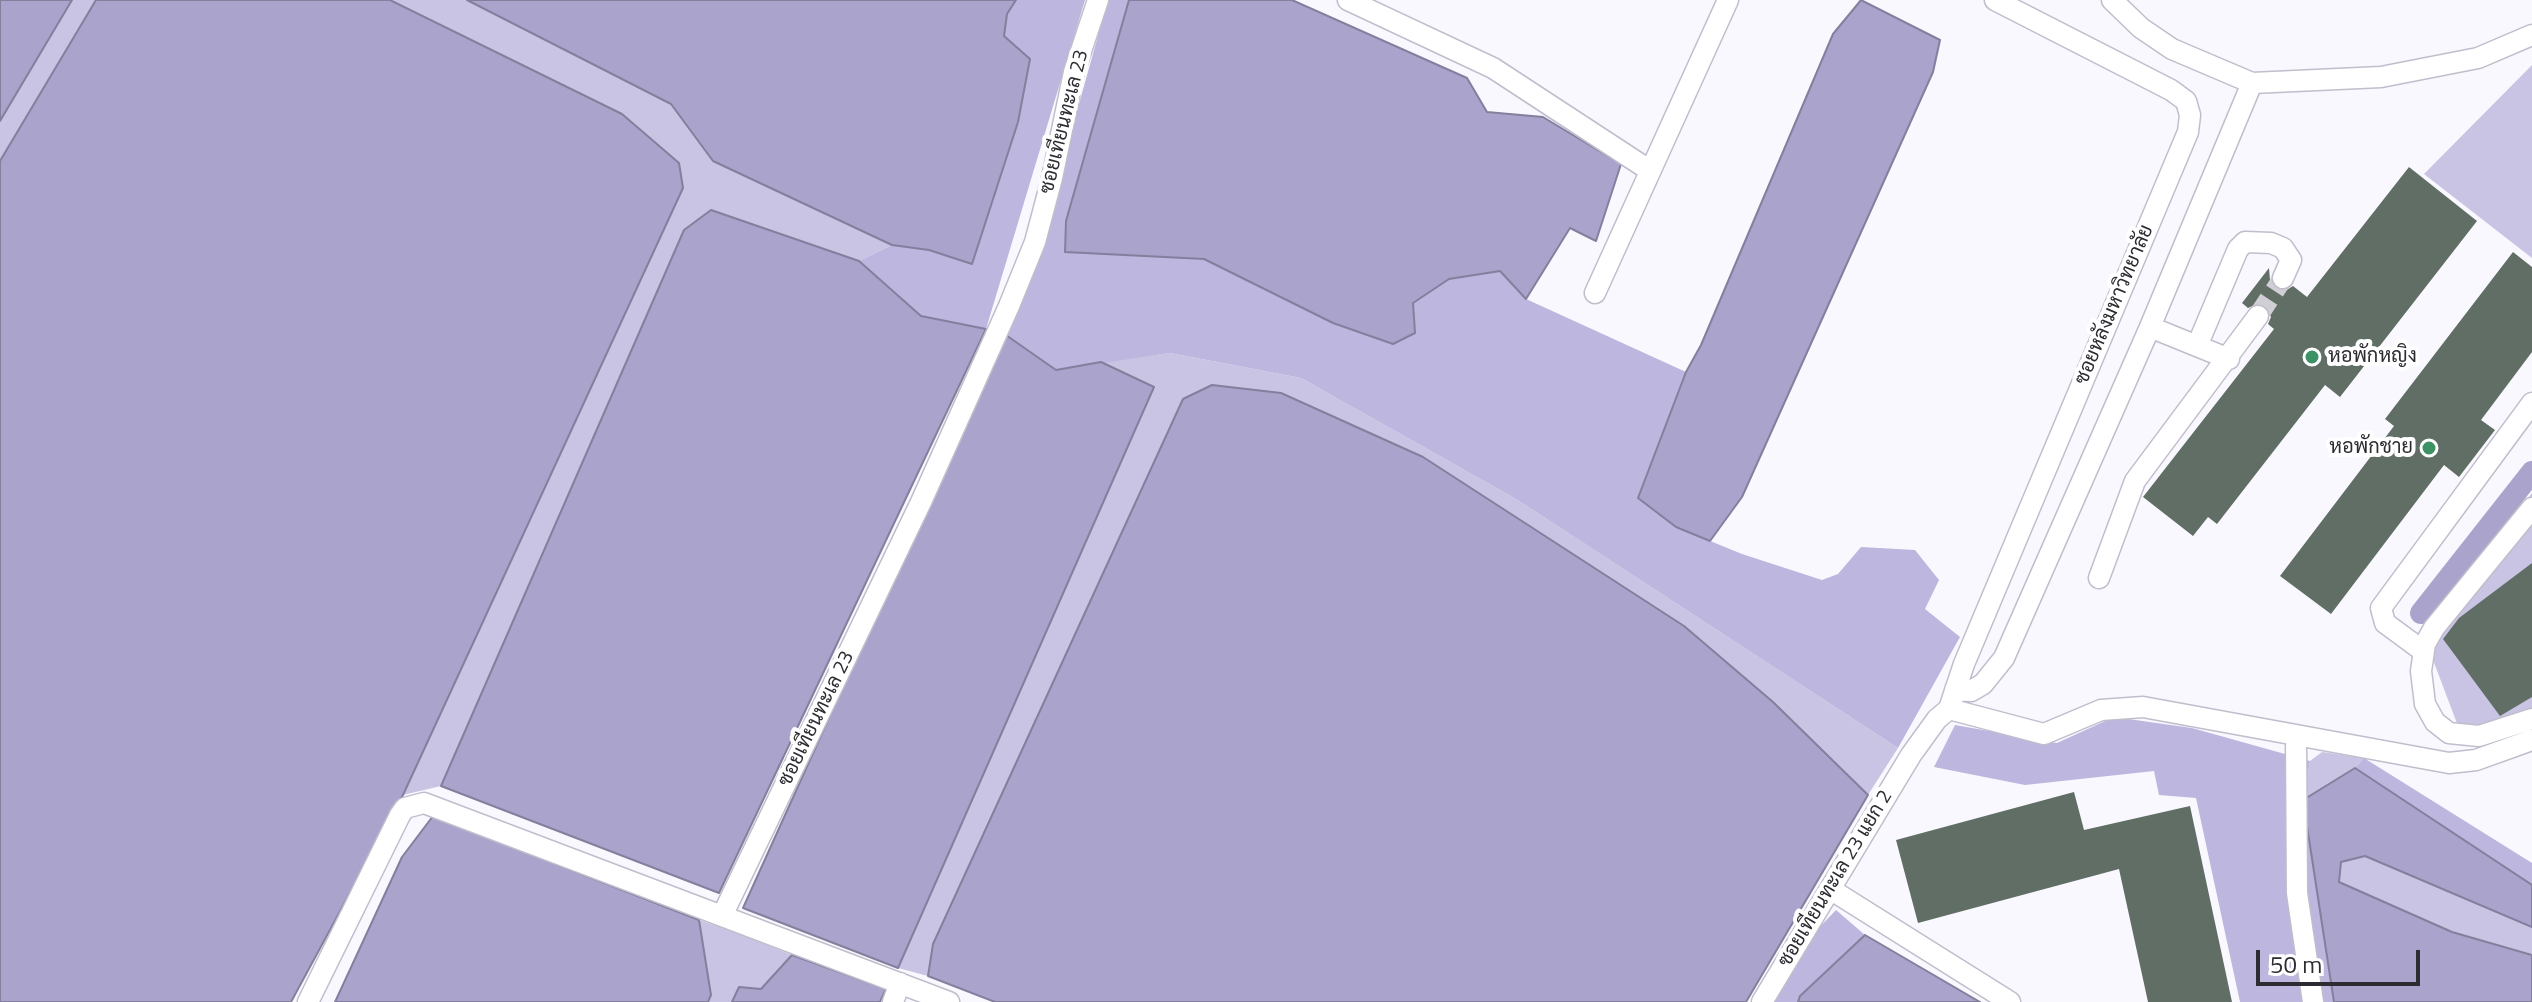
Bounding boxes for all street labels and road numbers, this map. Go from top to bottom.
street label: ซอยเทียนทะเล 23 [1036,48,1094,196]
street label: ซอยหลังมหาวิทยาลัย [2071,222,2159,388]
street label: ซอยเทียนทะเล 23 [774,647,860,791]
street label: ซอยเทียนทะเล 23 แยก 2 [1774,786,1898,972]

